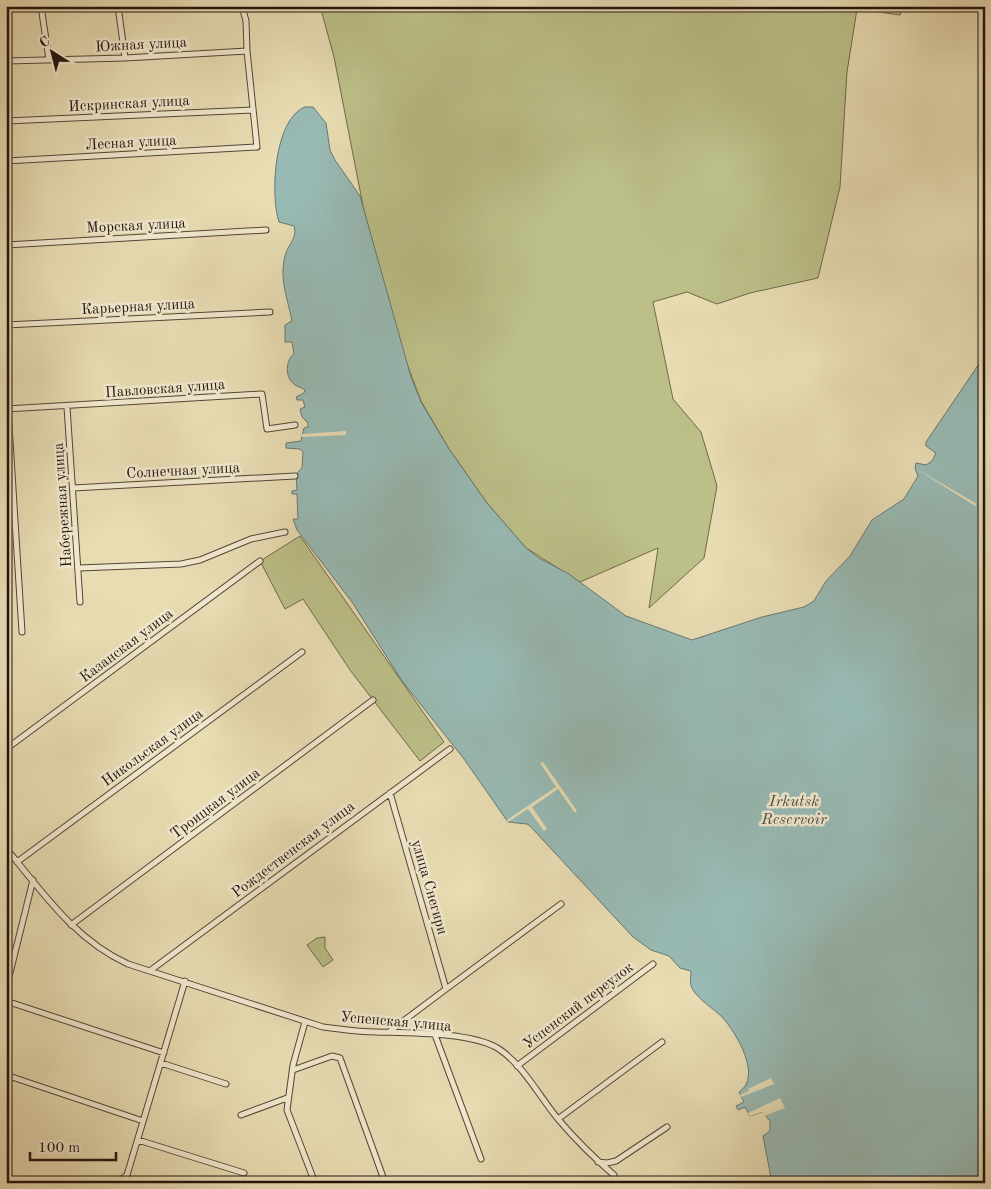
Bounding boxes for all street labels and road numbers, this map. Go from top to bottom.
street label: Южная улица [95,36,188,55]
street label: Искринская улица [68,94,191,115]
street label: Лесная улица [85,134,178,153]
street label: Морская улица [86,216,187,237]
street label: Карьерная улица [81,297,196,318]
street label: Павловская улица [104,378,226,401]
street label: Набережная улица [52,441,75,568]
street label: Солнечная улица [126,461,241,482]
street label: Казанская улица [78,606,177,686]
street label: Никольская улица [99,706,207,790]
street label: Троицкая улица [168,766,264,843]
street label: Рождественская улица [230,799,359,901]
street label: улица Снегири [408,838,449,937]
street label: Успенский переулок [521,960,637,1052]
street label: Успенская улица [340,1010,453,1035]

